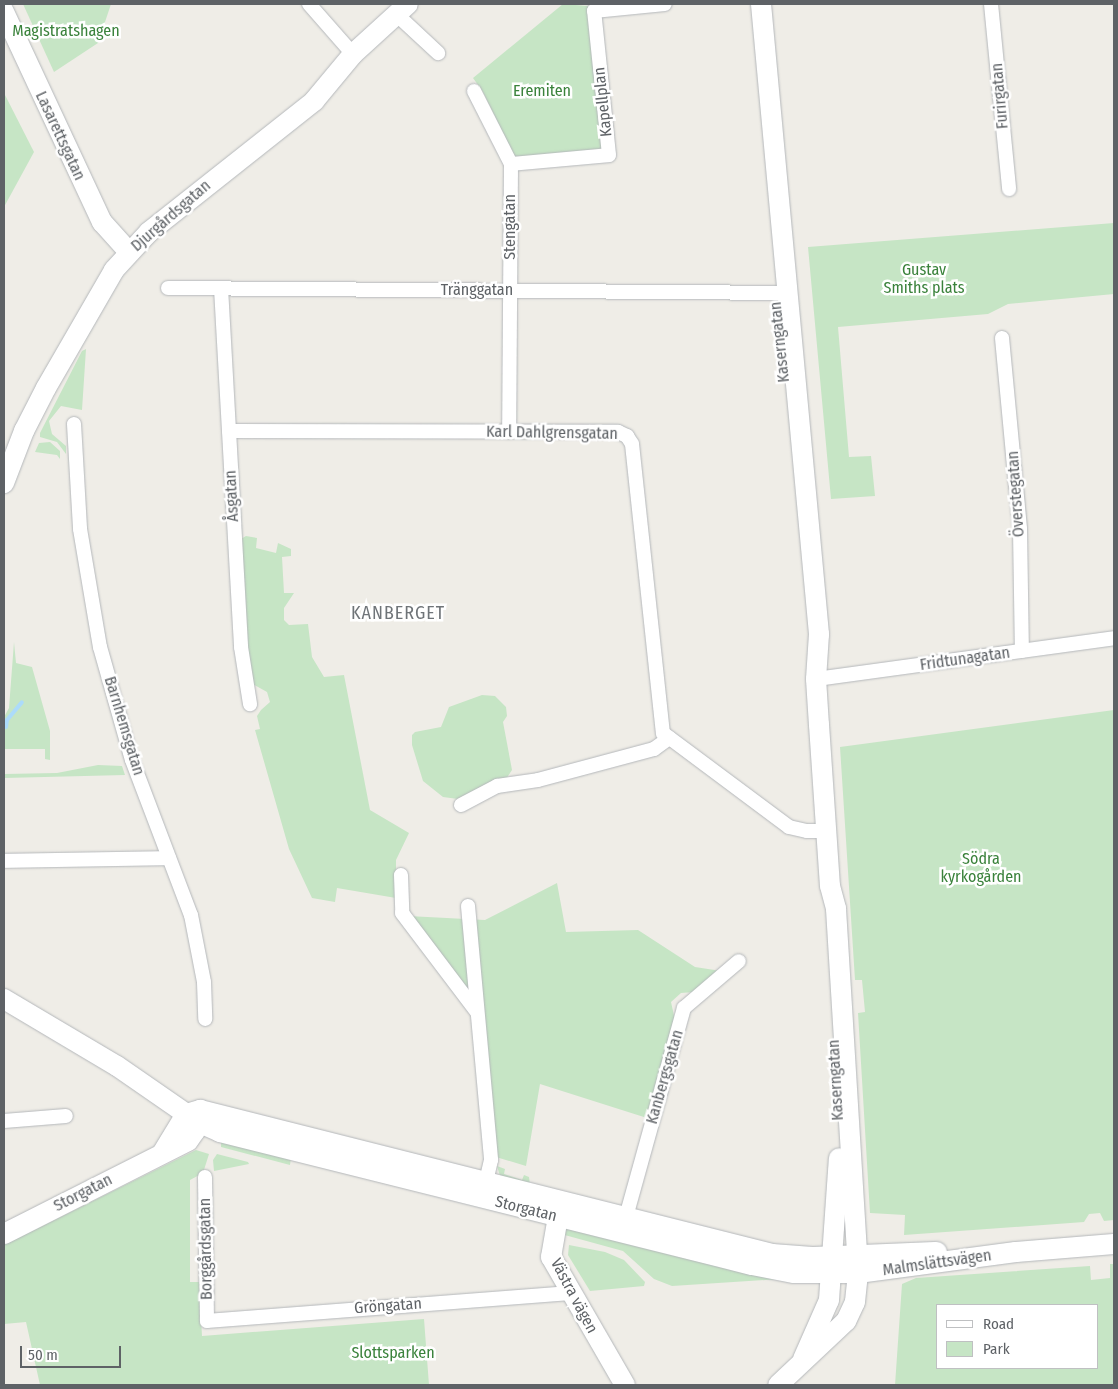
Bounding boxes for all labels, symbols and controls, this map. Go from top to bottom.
park label: Magistratshagen [12,21,120,41]
street label: Furirgatan [988,62,1012,130]
street label: Kapellplan [590,66,616,138]
park label: Eremiten [513,81,571,101]
street label: Lasarettsgatan [31,88,89,184]
street label: Djurgårdsgatan [127,176,215,256]
street label: Stengatan [500,194,520,260]
park label: Gustav Smiths plats [883,260,965,298]
street label: Tränggatan [441,280,513,300]
street label: Kaserngatan [766,301,794,383]
street label: Karl Dahlgrensgatan [486,422,618,444]
street label: Överstegatan [1003,450,1029,538]
street label: Åsgatan [221,470,243,522]
district label: KANBERGET [350,602,446,624]
street label: Fridtunagatan [919,643,1011,675]
street label: Barnhemsgatan [100,674,148,778]
park label: Södra kyrkogården [940,849,1022,887]
street label: Kanbergsgatan [642,1028,688,1126]
street label: Kaserngatan [824,1039,848,1121]
street label: Storgatan [51,1170,115,1216]
street label: Storgatan [493,1192,559,1226]
street label: Borggårdsgatan [196,1198,216,1300]
street label: Malmslättsvägen [881,1246,993,1280]
street label: Västra vägen [546,1255,602,1337]
street label: Gröngatan [354,1294,422,1318]
legend [936,1304,1098,1369]
text: Road [983,1315,1014,1333]
scale bar [22,1336,124,1368]
text: Park [983,1340,1010,1358]
park label: Slottsparken [351,1343,435,1363]
text: 50 m [28,1346,58,1364]

